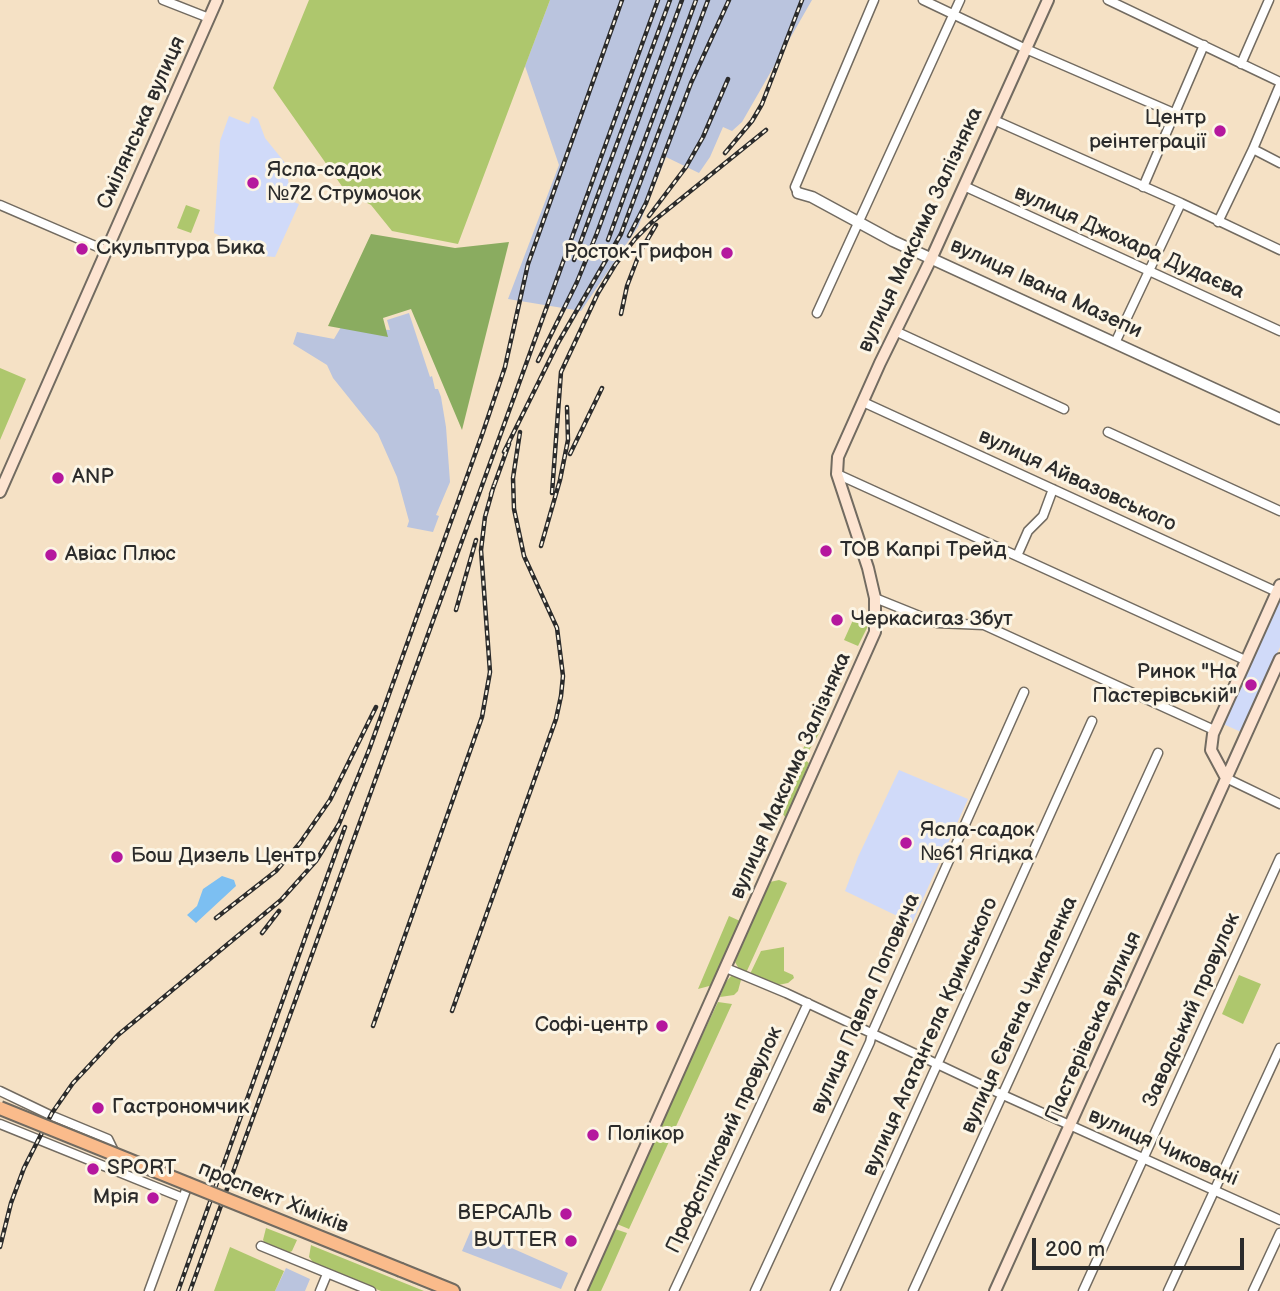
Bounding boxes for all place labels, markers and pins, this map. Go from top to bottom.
place label: Центр реінтеграції [1089,106,1206,156]
marker: Центр реінтеграції [1212,123,1228,139]
place label: Ясла-садок №72 Струмочок [267,158,421,208]
marker: Ясла-садок №72 Струмочок [245,175,261,191]
place label: Cкульптура Бика [96,236,265,262]
place label: Росток-Грифон [564,240,713,266]
marker: Cкульптура Бика [74,241,90,257]
marker: Росток-Грифон [719,245,735,261]
place label: ANP [72,465,114,491]
marker: ANP [50,470,66,486]
place label: ТОВ Капрі Трейд [840,538,1007,564]
place label: Авіас Плюс [65,542,176,568]
marker: ТОВ Капрі Трейд [818,543,834,559]
marker: Авіас Плюс [43,547,59,563]
place label: Черкасигаз Збут [851,607,1013,633]
marker: Черкасигаз Збут [829,612,845,628]
place label: Ринок "На Пастерівській" [1092,660,1237,710]
marker: Ринок "На Пастерівській" [1243,677,1259,693]
place label: Ясла-садок №61 Ягідка [920,818,1035,868]
marker: Ясла-садок №61 Ягідка [898,835,914,851]
place label: Бош Дизель Центр [131,844,316,870]
marker: Бош Дизель Центр [109,849,125,865]
place label: Софі-центр [535,1013,648,1039]
marker: Софі-центр [654,1018,670,1034]
place label: Гастрономчик [112,1095,249,1121]
marker: Гастрономчик [90,1100,106,1116]
place label: Полікор [607,1122,684,1148]
marker: Полікор [585,1127,601,1143]
place label: SPORT [107,1156,176,1182]
marker: SPORT [85,1161,101,1177]
place label: Мрія [93,1185,139,1211]
marker: Мрія [145,1190,161,1206]
place label: ВЕРСАЛЬ [458,1201,552,1227]
marker: ВЕРСАЛЬ [558,1206,574,1222]
place label: BUTTER [473,1228,557,1254]
marker: BUTTER [563,1233,579,1249]

